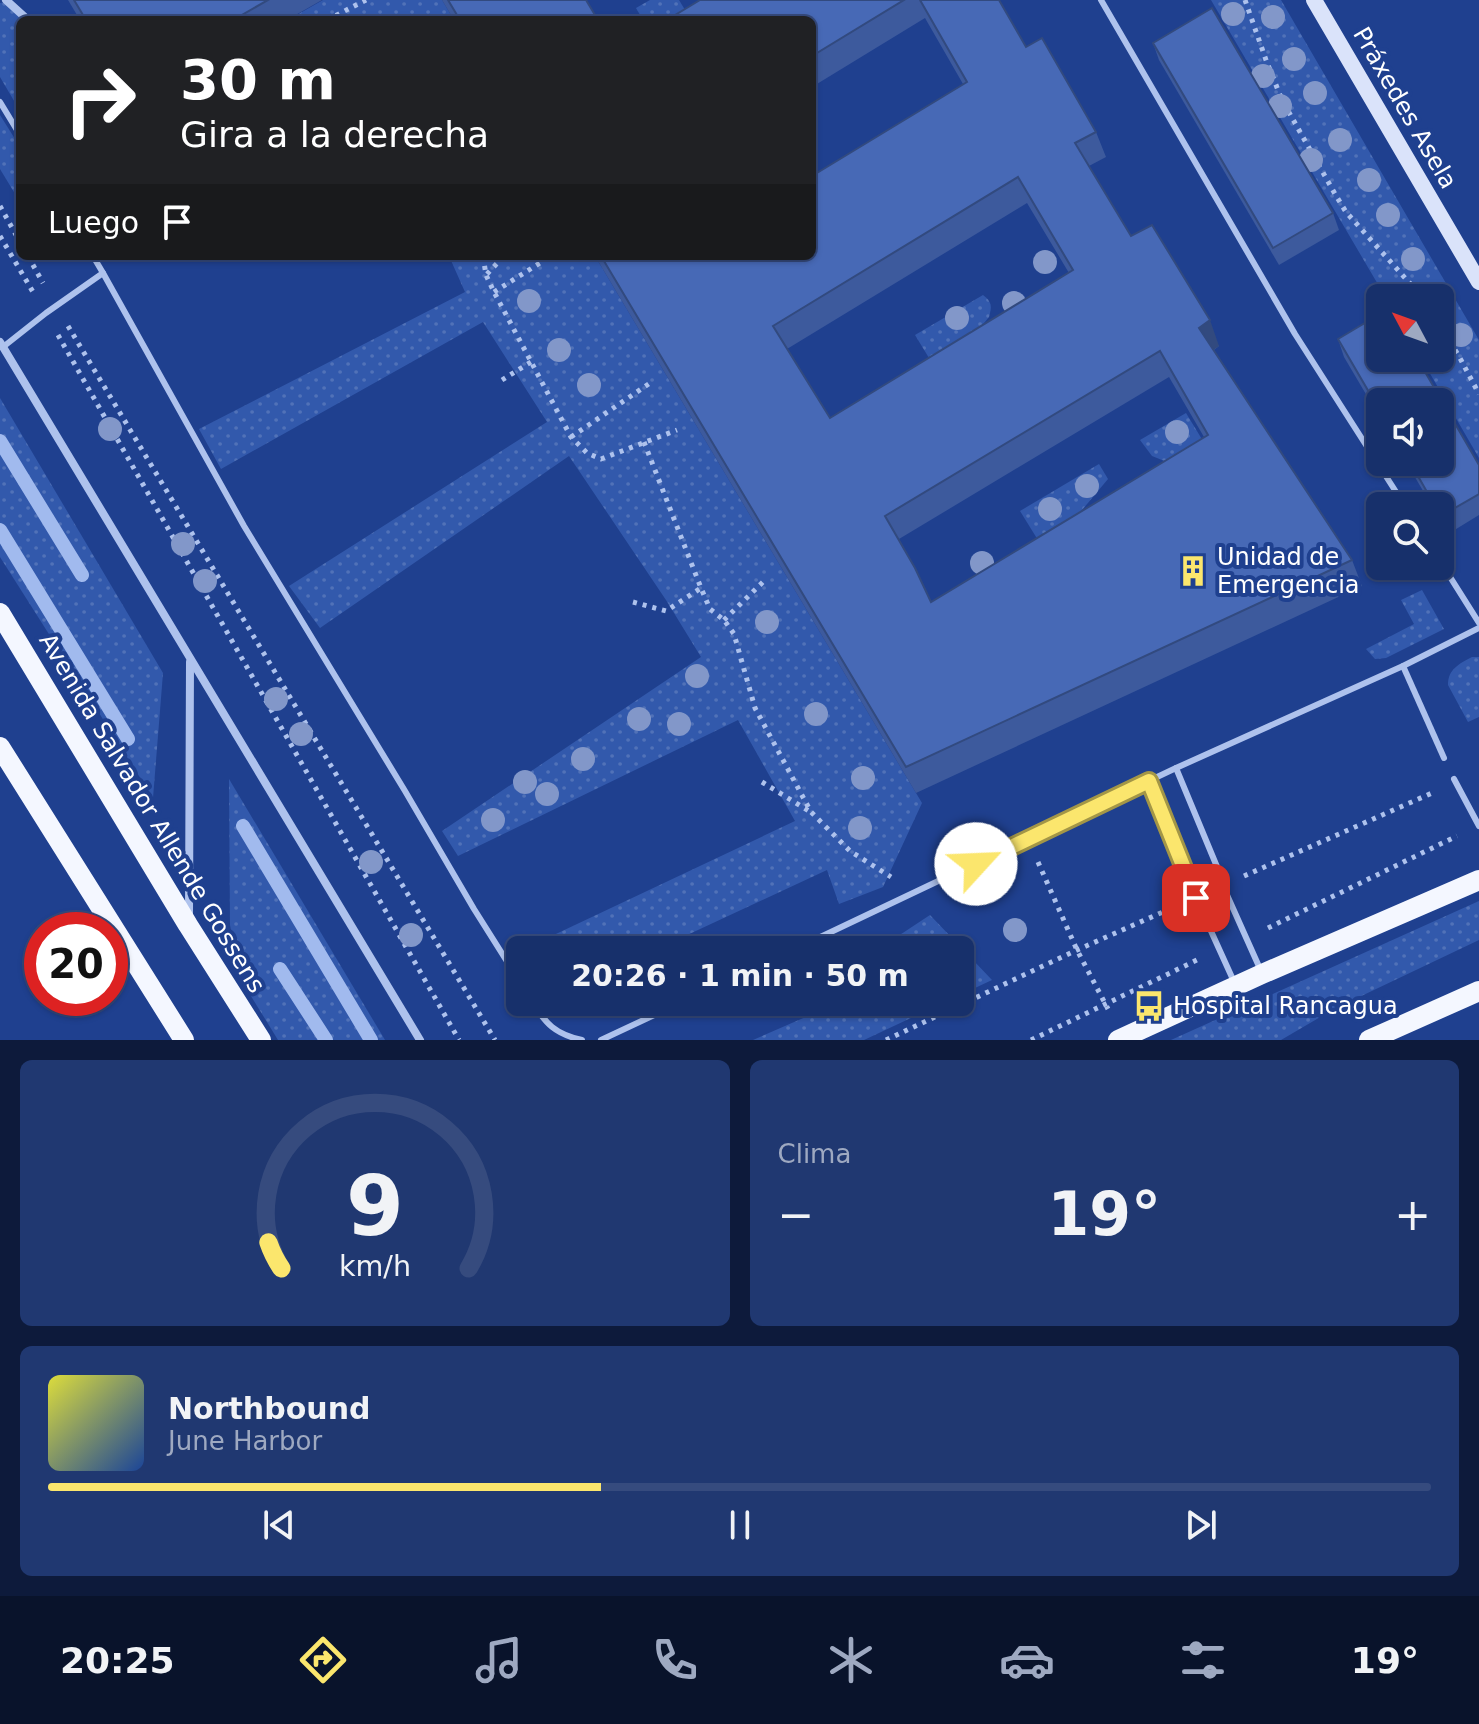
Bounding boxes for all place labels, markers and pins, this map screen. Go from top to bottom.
place label: Unidad de Emergencia [1217,543,1360,599]
building icon: Unidad de Emergencia [1176,554,1210,588]
pin [1162,864,1230,932]
bus stop icon: Hospital Rancagua [1132,989,1166,1023]
place label: Hospital Rancagua [1173,992,1398,1020]

